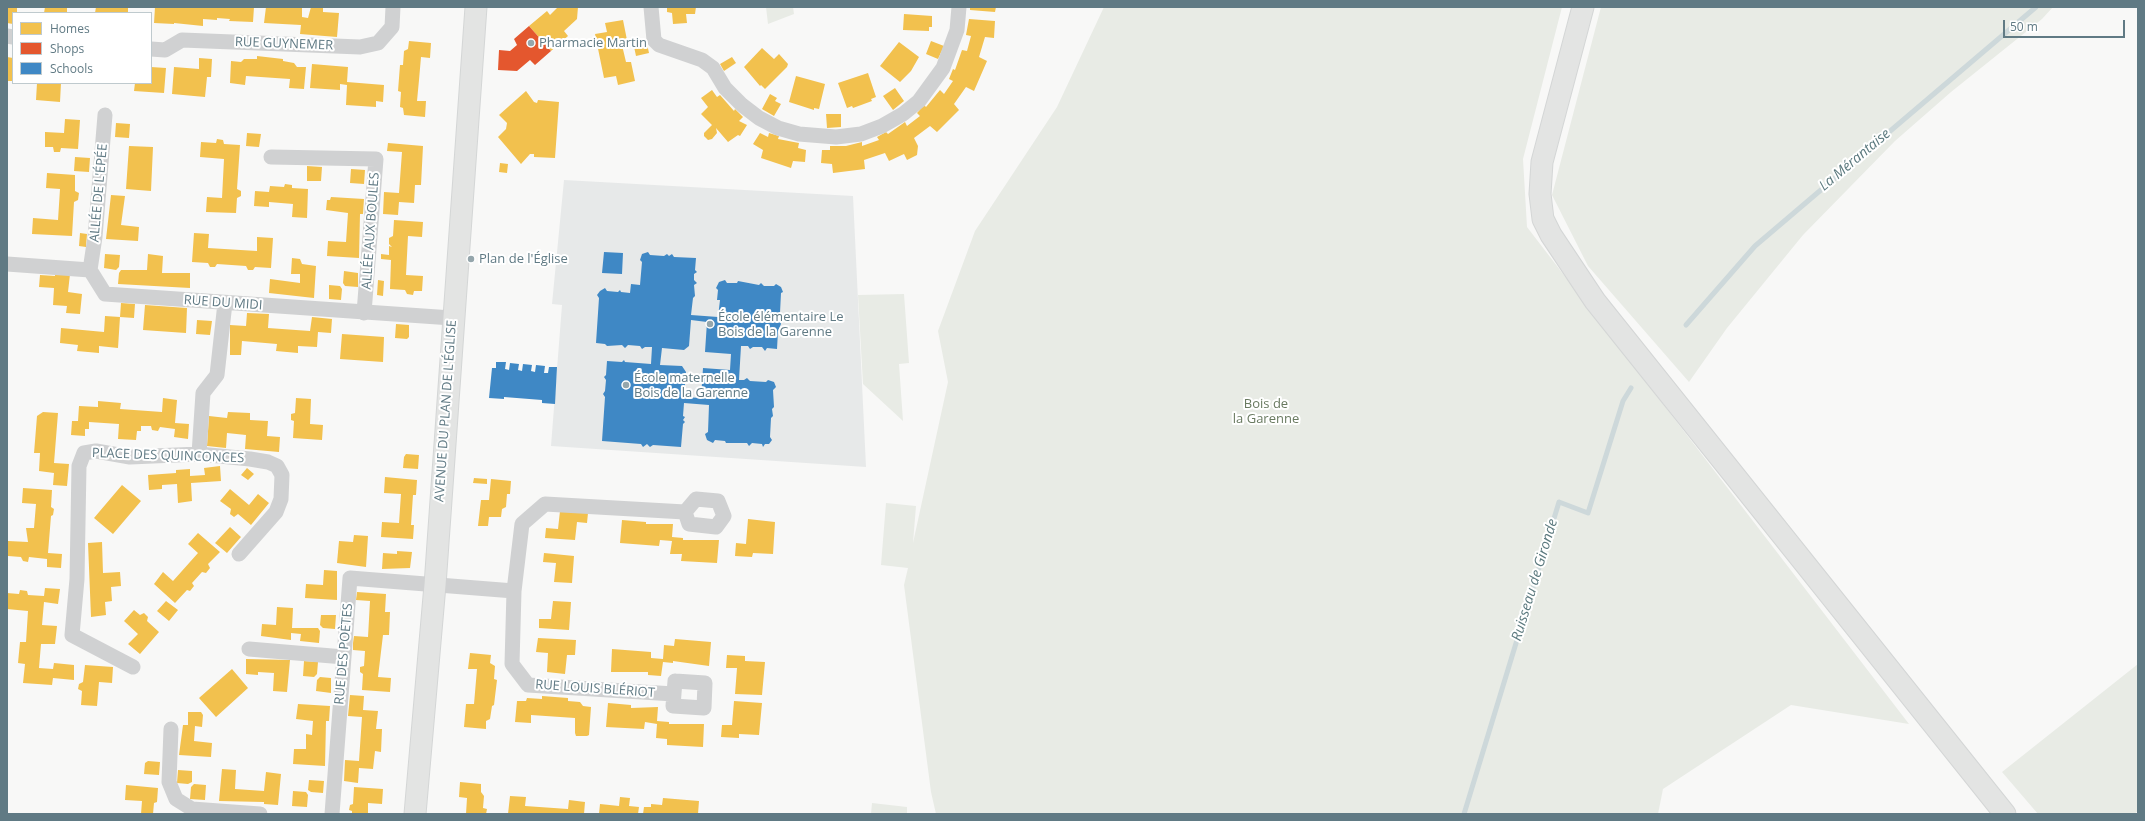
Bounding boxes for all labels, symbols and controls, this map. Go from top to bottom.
legend [12,12,152,84]
scale bar [2005,12,2127,38]
text: 50 m [2010,18,2038,35]
text: Homes [50,20,90,37]
street label: RUE GUYNEMER [235,34,333,54]
place label: Pharmacie Martin [539,35,647,51]
marker: Pharmacie Martin [526,38,536,48]
text: Shops [50,40,84,57]
text: Schools [50,60,93,77]
water label: La Mérantaise [1816,125,1894,195]
street label: ALLÉE DE L'ÉPÉE [87,143,111,243]
street label: ALLÉE AUX BOULES [359,172,383,290]
place label: Plan de l'Église [479,251,568,267]
marker: Plan de l'Église [466,254,476,264]
street label: RUE DU MIDI [183,292,263,314]
place label: École élémentaire Le Bois de la Garenne [718,309,844,340]
street label: AVENUE DU PLAN DE L'ÉGLISE [432,319,460,503]
marker: École élémentaire Le Bois de la Garenne [705,319,715,329]
place label: École maternelle Bois de la Garenne [634,370,748,401]
marker: École maternelle Bois de la Garenne [621,380,631,390]
park label: Bois de la Garenne [1233,396,1299,427]
street label: PLACE DES QUINCONCES [92,446,244,466]
water label: Ruisseau de Gironde [1508,517,1562,643]
street label: RUE DES POÈTES [332,603,356,705]
street label: RUE LOUIS BLÉRIOT [535,677,655,701]

